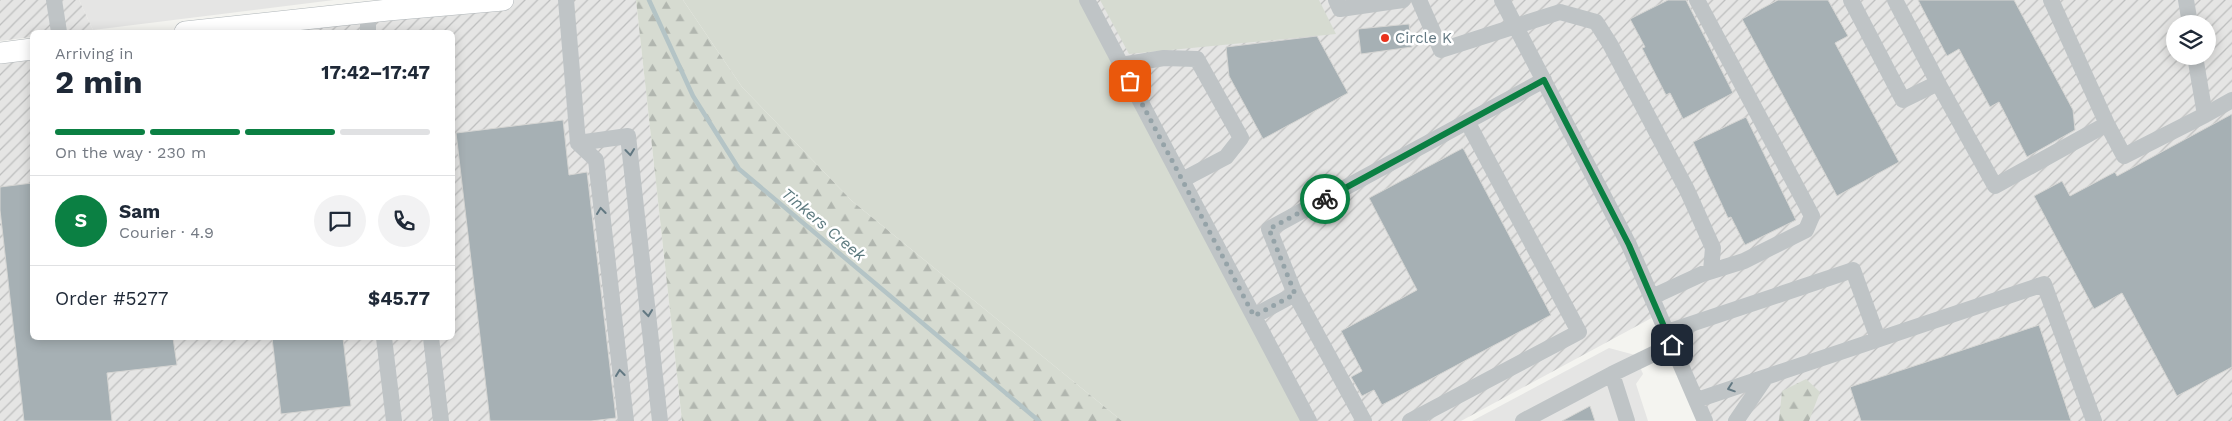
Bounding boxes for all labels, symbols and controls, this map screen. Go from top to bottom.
map controls [2166,15,2216,65]
button: layers [2166,15,2216,65]
place label: Circle K [1395,29,1452,47]
marker: Circle K [1379,32,1391,44]
text: Arriving in [55,44,133,63]
pin [1109,60,1151,102]
text: 17:42–17:47 [321,61,430,84]
text: 2 min [55,63,143,101]
icon: bag [1116,67,1144,95]
text: On the way · 230 m [55,143,206,162]
one-way arrow [624,148,635,156]
courier [1300,174,1350,224]
water label: Tinkers Creek [778,184,870,266]
icon: bike [1311,185,1339,213]
button: chat [314,195,366,247]
button: phone [378,195,430,247]
text: Sam [119,200,160,223]
one-way arrow [596,207,607,215]
text: S [75,209,87,232]
text: Courier · 4.9 [119,223,214,242]
text: Order #5277 [55,287,168,310]
text: $45.77 [368,287,430,310]
one-way arrow [642,310,653,318]
pin [1651,324,1693,366]
icon: home [1658,331,1686,359]
one-way arrow [615,368,626,376]
one-way arrow [1727,383,1736,393]

